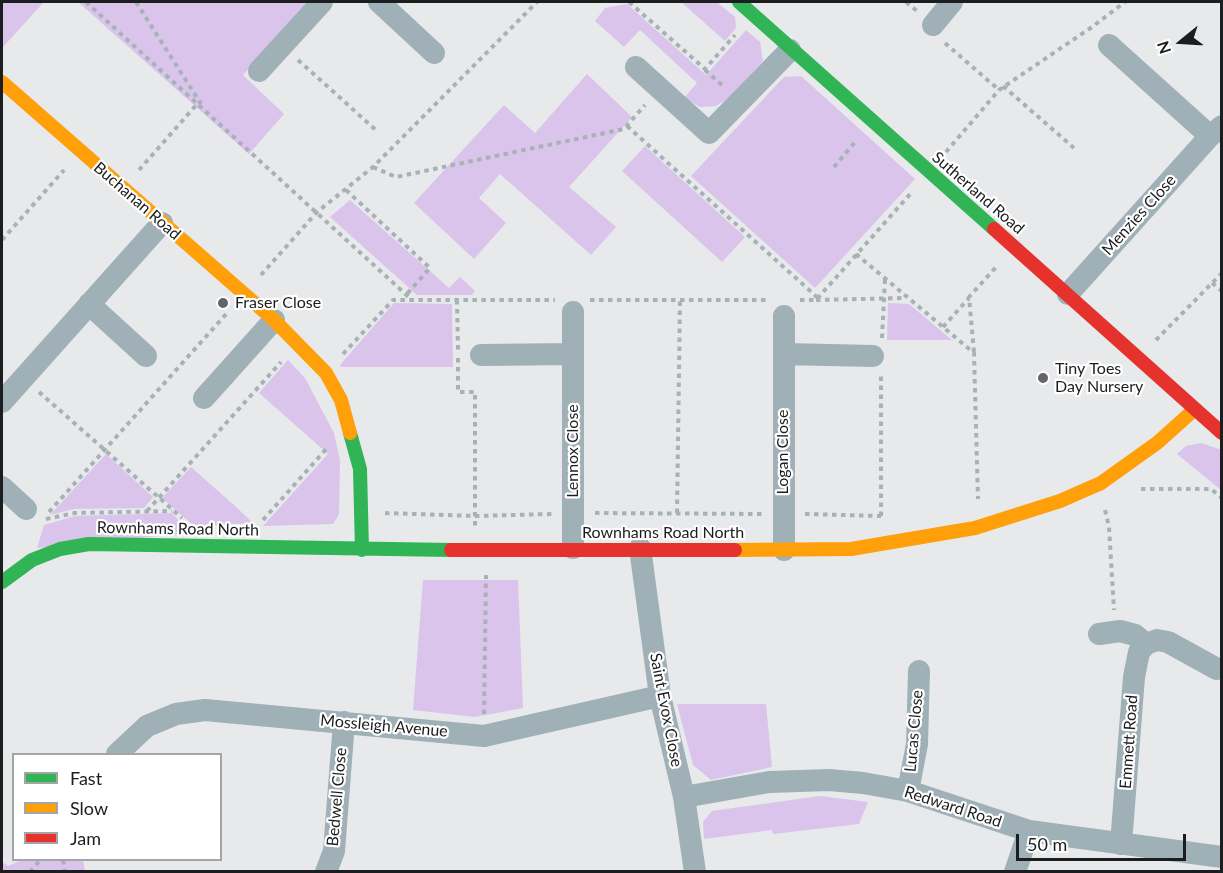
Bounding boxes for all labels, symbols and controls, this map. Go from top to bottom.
north arrow [1151,12,1211,72]
text: N [1152,39,1174,57]
street label: Sutherland Road [928,148,1028,238]
street label: Buchanan Road [90,158,184,244]
street label: Menzies Close [1098,171,1180,259]
place label: Fraser Close [235,293,321,313]
marker: Fraser Close [216,296,230,310]
place label: Tiny Toes Day Nursery [1055,359,1143,397]
marker: Tiny Toes Day Nursery [1036,371,1050,385]
street label: Lennox Close [563,404,583,498]
street label: Logan Close [773,410,793,494]
street label: Rownhams Road North [97,518,259,540]
street label: Rownhams Road North [582,523,744,543]
street label: Saint Evox Close [646,651,686,769]
street label: Lucas Close [901,689,927,773]
street label: Emmett Road [1116,694,1142,790]
street label: Mossleigh Avenue [319,711,449,741]
street label: Bedwell Close [323,747,351,847]
legend [12,753,222,861]
text: Fast [70,767,102,789]
street label: Redward Road [902,782,1004,832]
text: Slow [70,797,108,819]
scale bar [1019,822,1188,860]
text: Jam [70,827,101,849]
text: 50 m [1027,833,1067,855]

